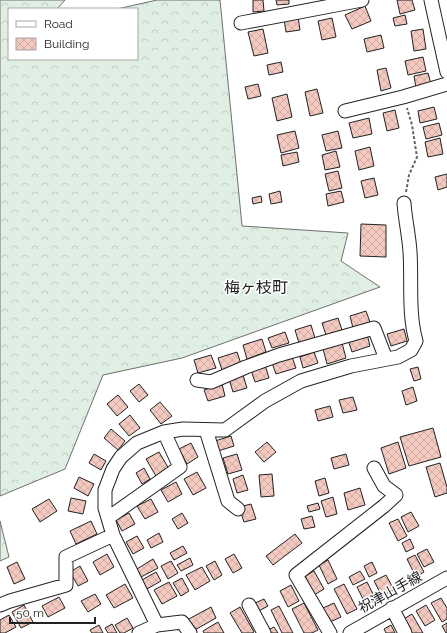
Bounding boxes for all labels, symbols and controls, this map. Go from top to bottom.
legend [8,8,138,60]
text: Road [44,17,73,31]
text: Building [44,37,90,51]
district label: 梅ヶ枝町 [224,278,288,297]
street label: 祝津山手線 [356,568,424,616]
scale bar [10,599,95,625]
text: 50 m [16,606,44,620]

